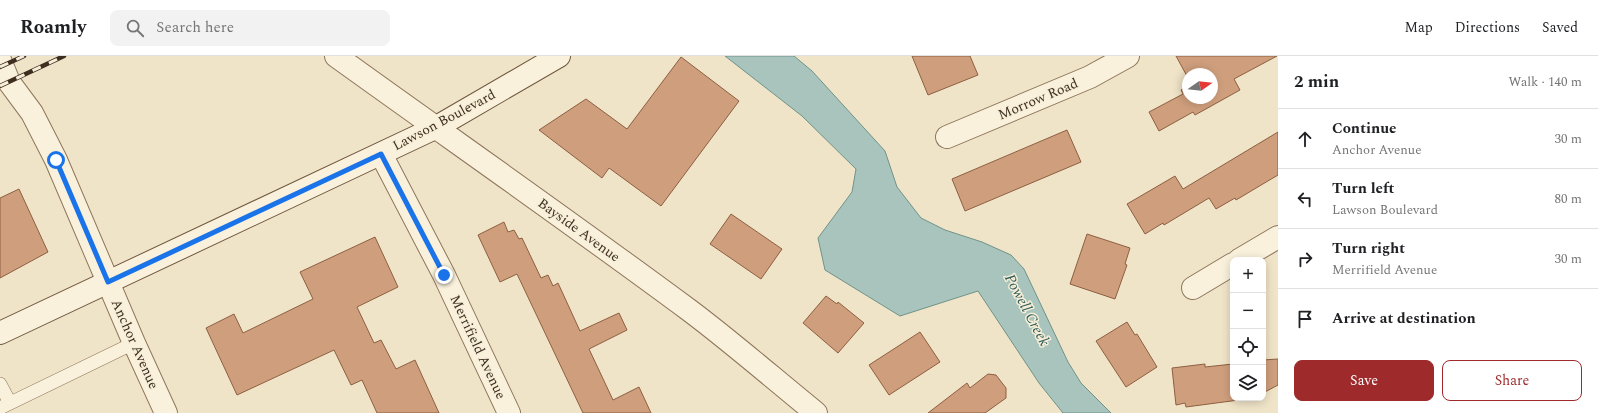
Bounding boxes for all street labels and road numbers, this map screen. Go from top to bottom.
street label: Morrow Road [995,73,1082,125]
street label: Lawson Boulevard [389,84,499,156]
street label: Bayside Avenue [533,193,625,267]
street label: Merrifield Avenue [445,291,512,403]
street label: Anchor Avenue [106,296,164,392]

